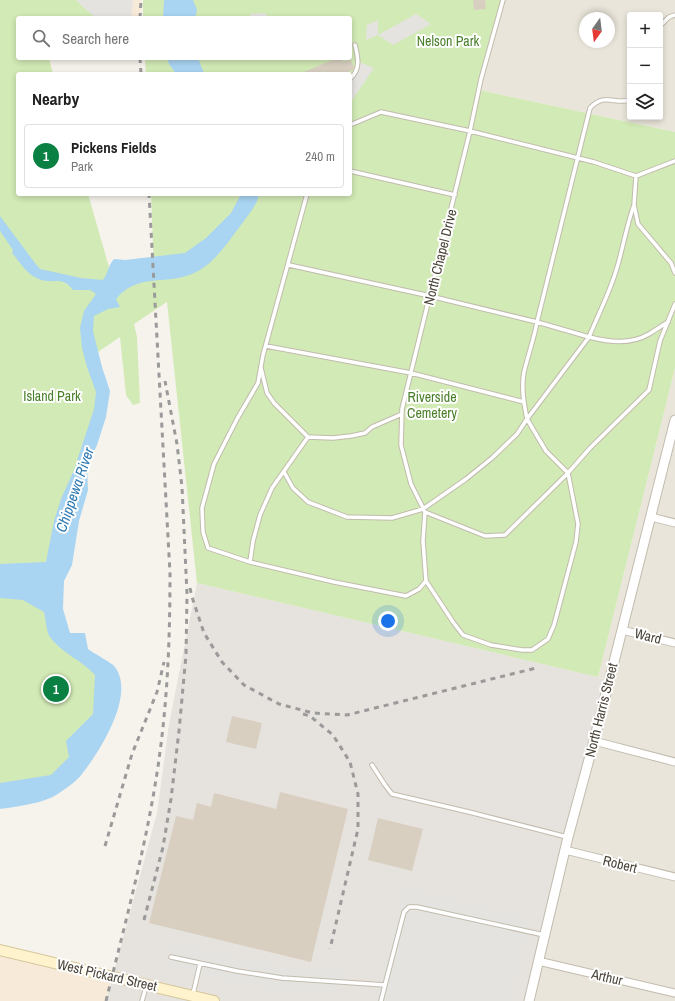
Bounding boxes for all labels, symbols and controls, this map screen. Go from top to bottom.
north arrow [579,12,615,48]
map controls [627,12,663,120]
button: + [627,12,663,48]
search box [16,16,352,60]
icon: search [30,27,52,49]
text: Search here [62,28,129,49]
park label: Nelson Park [417,32,480,50]
button: − [627,48,663,84]
button: layers [627,84,663,120]
text: Nearby [32,87,79,110]
text: Pickens Fields [71,137,156,158]
text: 1 [43,148,49,165]
text: 240 m [305,148,335,165]
text: Park [71,158,93,175]
street label: North Chapel Drive [419,207,461,307]
park label: Island Park [23,387,81,405]
park label: Riverside Cemetery [407,388,457,422]
water label: Chippewa River [50,444,99,535]
your location [378,611,398,631]
street label: Ward [633,624,663,648]
street label: North Harris Street [581,661,621,759]
pin: 1 [43,674,69,704]
street label: Robert [601,851,639,877]
street label: West Pickard Street [55,955,159,995]
street label: Arthur [589,964,624,989]

